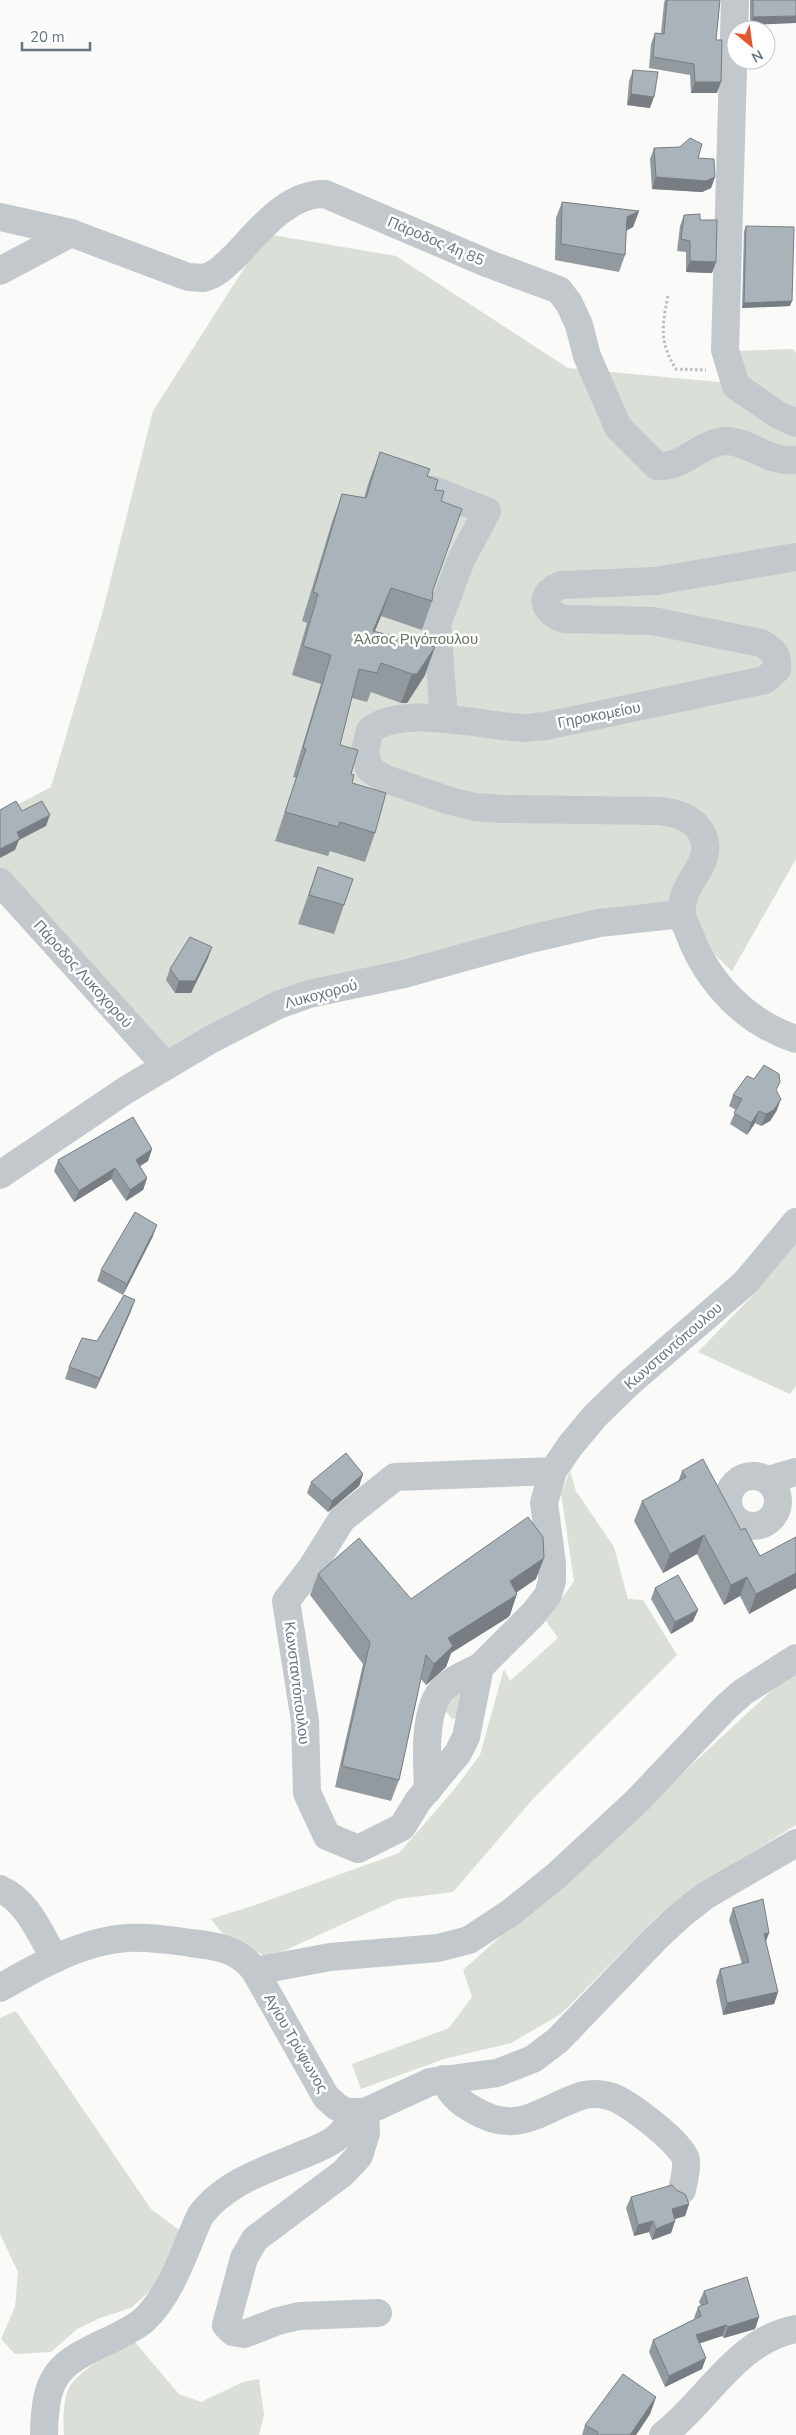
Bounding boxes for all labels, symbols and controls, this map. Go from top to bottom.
scale bar [22,20,90,52]
north arrow [726,20,776,70]
text: 20 m [30,27,65,47]
text: N [748,45,766,67]
street label: Πάροδος 4η 85 [385,212,487,270]
park label: Άλσος Ριγόπουλου [354,629,478,649]
street label: Γηροκομείου [556,697,642,733]
street label: Πάροδος Λυκοχορού [29,916,137,1032]
street label: Λυκοχορού [282,975,360,1013]
street label: Κωνσταντόπουλου [620,1298,726,1394]
street label: Κωνσταντόπουλου [280,1620,314,1746]
street label: Αγίου Τρύφωνος [259,1990,333,2096]

